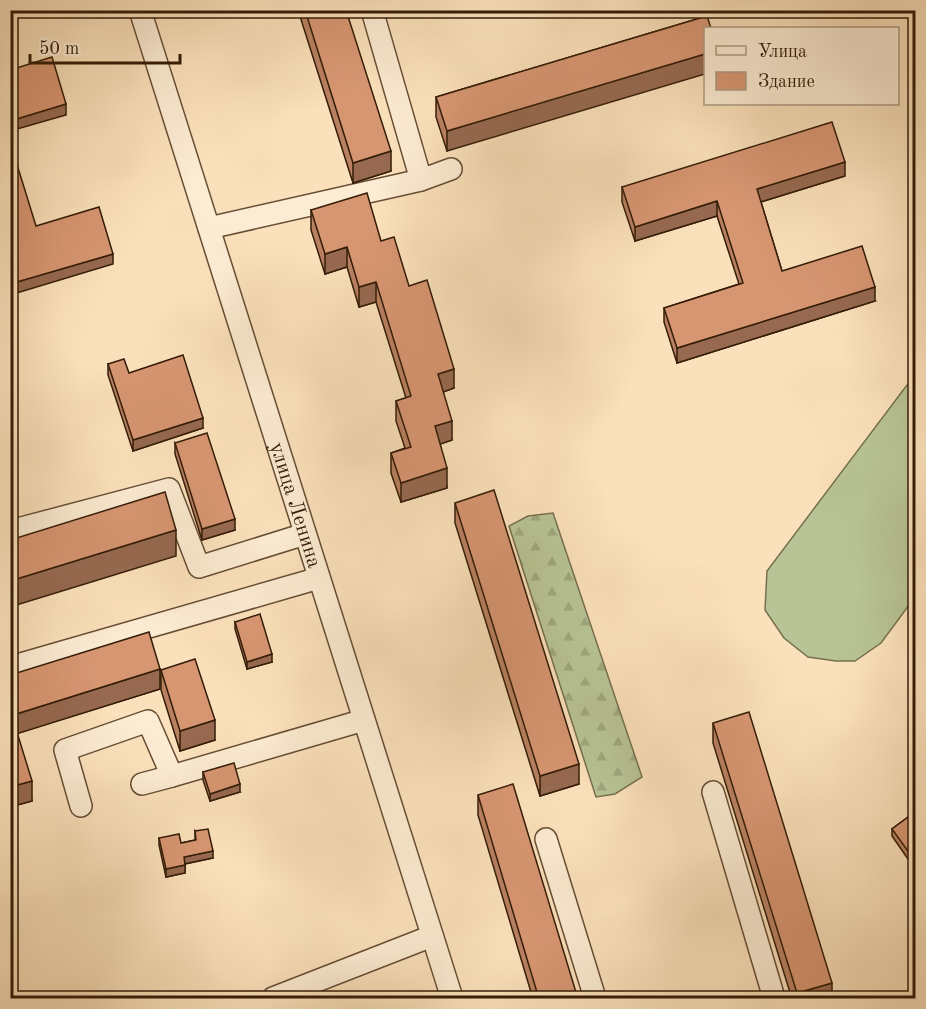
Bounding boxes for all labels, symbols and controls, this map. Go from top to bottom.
scale bar [30,27,180,65]
legend [704,27,899,105]
text: 50 m [39,40,79,58]
text: Улица [758,43,807,61]
text: Здание [758,73,815,91]
street label: улица Ленина [265,440,325,571]

